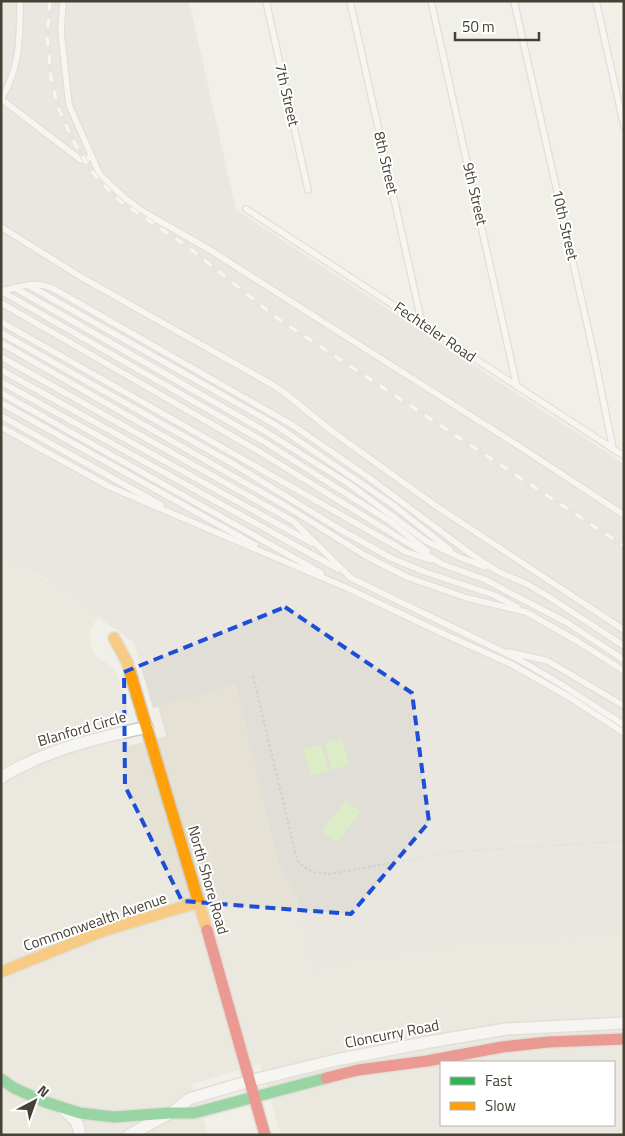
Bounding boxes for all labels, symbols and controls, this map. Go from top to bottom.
scale bar [455,10,539,42]
text: 50 m [462,15,495,38]
street label: 7th Street [269,61,306,129]
street label: 8th Street [368,129,405,197]
street label: 9th Street [457,160,494,228]
street label: 10th Street [546,187,585,263]
street label: Fechteler Road [390,296,481,368]
street label: Blanford Circle [35,705,129,752]
street label: North Shore Road [182,823,235,937]
street label: Commonwealth Avenue [20,886,170,957]
street label: Cloncurry Road [343,1013,441,1054]
legend [440,1061,615,1126]
text: Fast [485,1069,513,1092]
north arrow [10,1076,60,1126]
text: N [33,1080,54,1102]
text: Slow [485,1094,516,1117]

